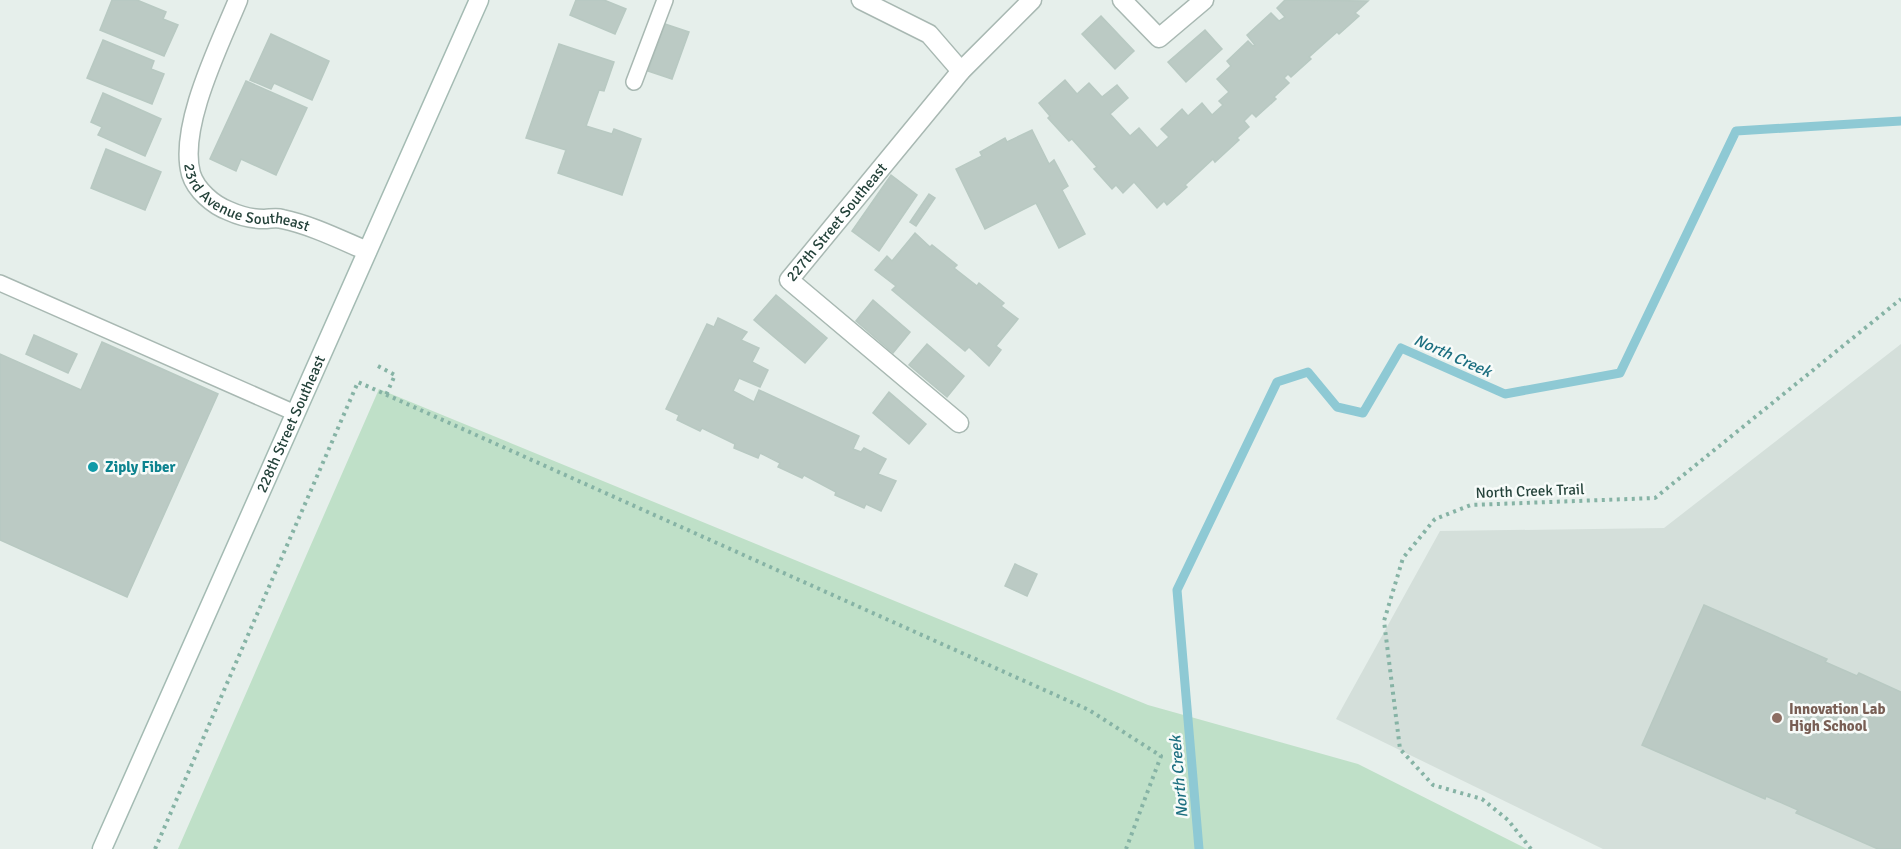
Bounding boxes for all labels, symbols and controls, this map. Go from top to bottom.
street label: 227th Street Southeast [783,159,891,285]
street label: 23rd Avenue Southeast [180,162,312,235]
water label: North Creek [1411,330,1496,383]
street label: 228th Street Southeast [252,353,329,495]
place label: Ziply Fiber [105,458,175,476]
marker: Ziply Fiber [86,460,100,474]
street label: North Creek Trail [1475,480,1585,502]
place label: Innovation Lab High School [1789,700,1886,735]
marker: Innovation Lab High School [1770,711,1784,725]
water label: North Creek [1165,733,1193,819]

